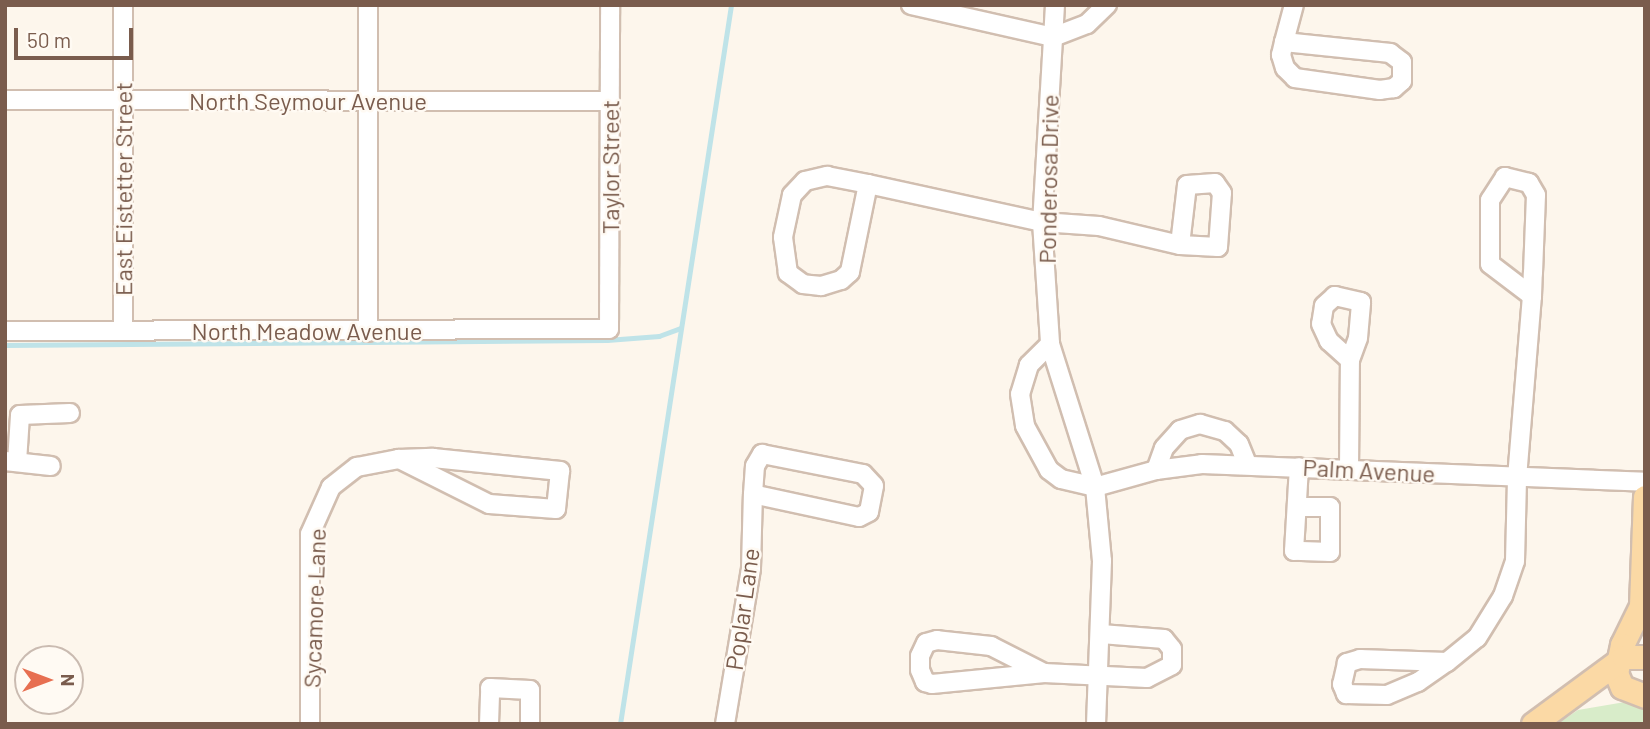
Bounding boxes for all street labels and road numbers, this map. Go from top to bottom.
street label: East Eistetter Street [109,82,137,296]
street label: North Seymour Avenue [189,87,427,115]
street label: Ponderosa Drive [1032,94,1064,264]
street label: Taylor Street [596,100,624,234]
street label: North Meadow Avenue [191,317,423,345]
street label: Palm Avenue [1302,452,1436,488]
street label: Sycamore Lane [297,528,331,688]
street label: Poplar Lane [719,546,765,672]

